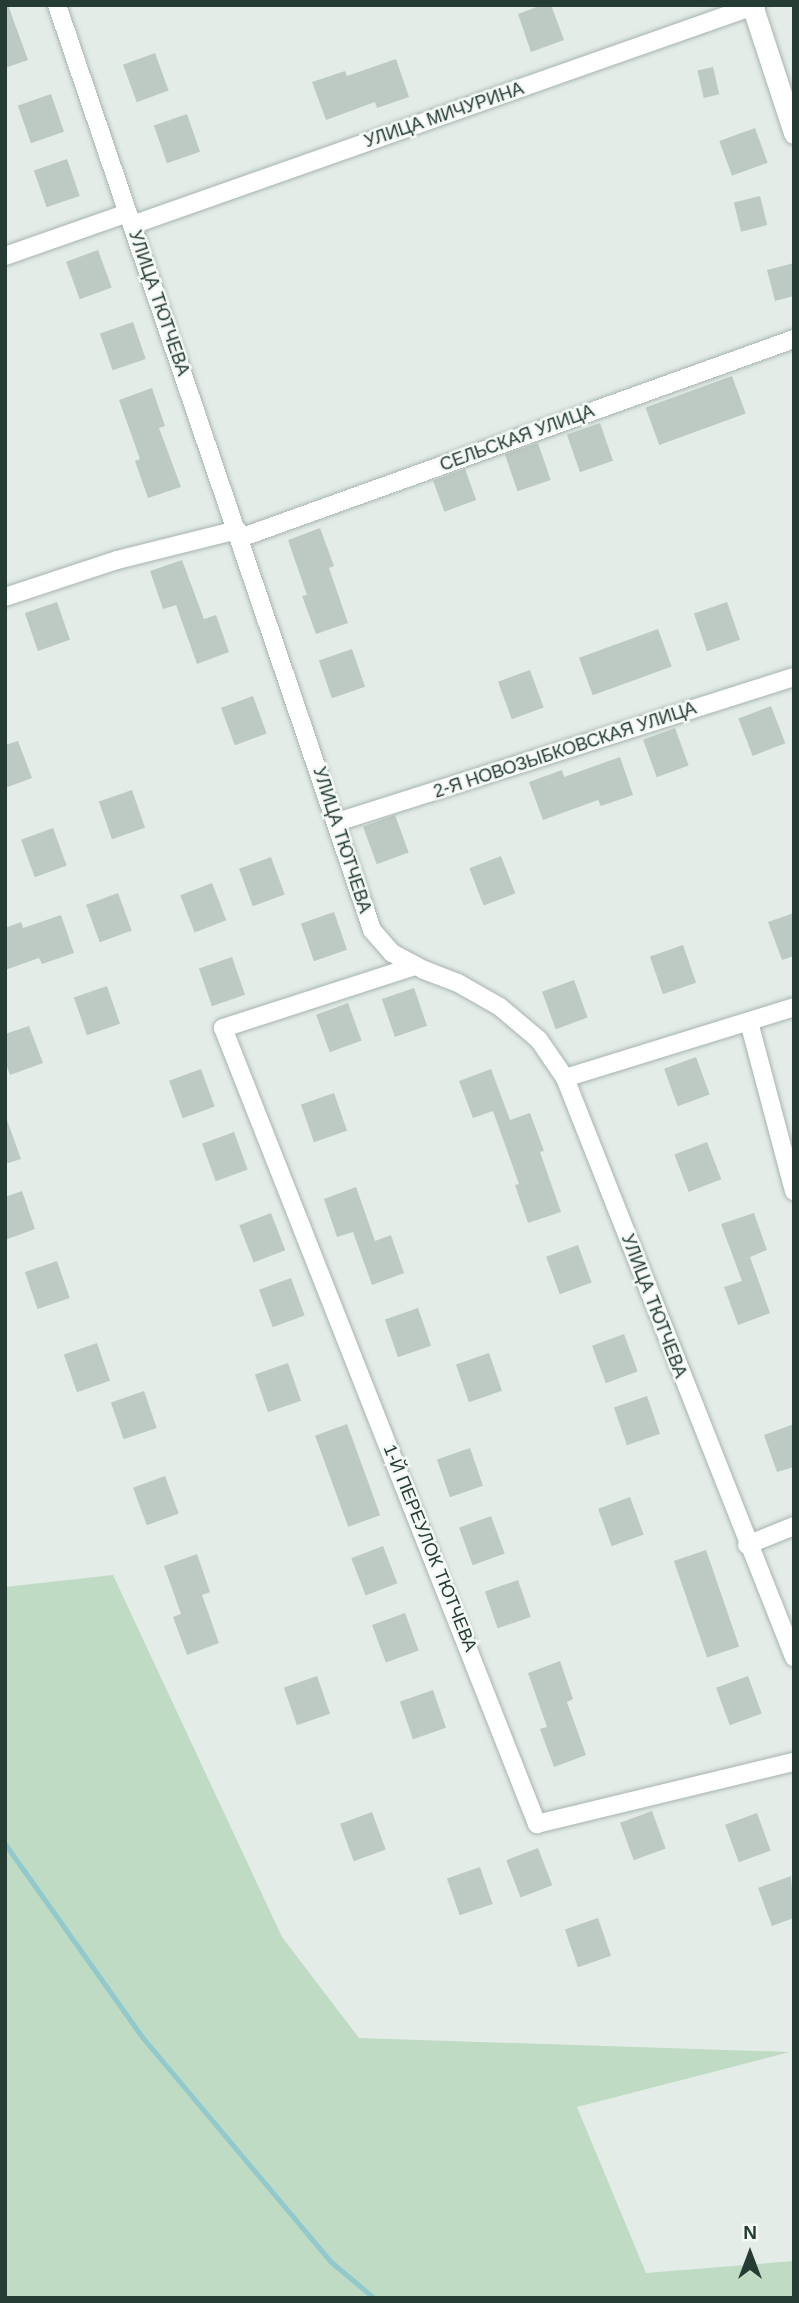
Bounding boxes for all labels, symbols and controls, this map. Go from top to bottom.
street label: УЛИЦА МИЧУРИНА [361,78,527,152]
street label: УЛИЦА ТЮТЧЕВА [124,227,194,379]
street label: СЕЛЬСКАЯ УЛИЦА [437,400,597,476]
street label: 2-Я НОВОЗЫБКОВСКАЯ УЛИЦА [431,697,699,803]
street label: УЛИЦА ТЮТЧЕВА [308,764,376,916]
street label: УЛИЦА ТЮТЧЕВА [617,1231,691,1381]
street label: 1-Й ПЕРЕУЛОК ТЮТЧЕВА [378,1441,482,1655]
north arrow [715,2219,785,2289]
text: N [743,2222,757,2243]

